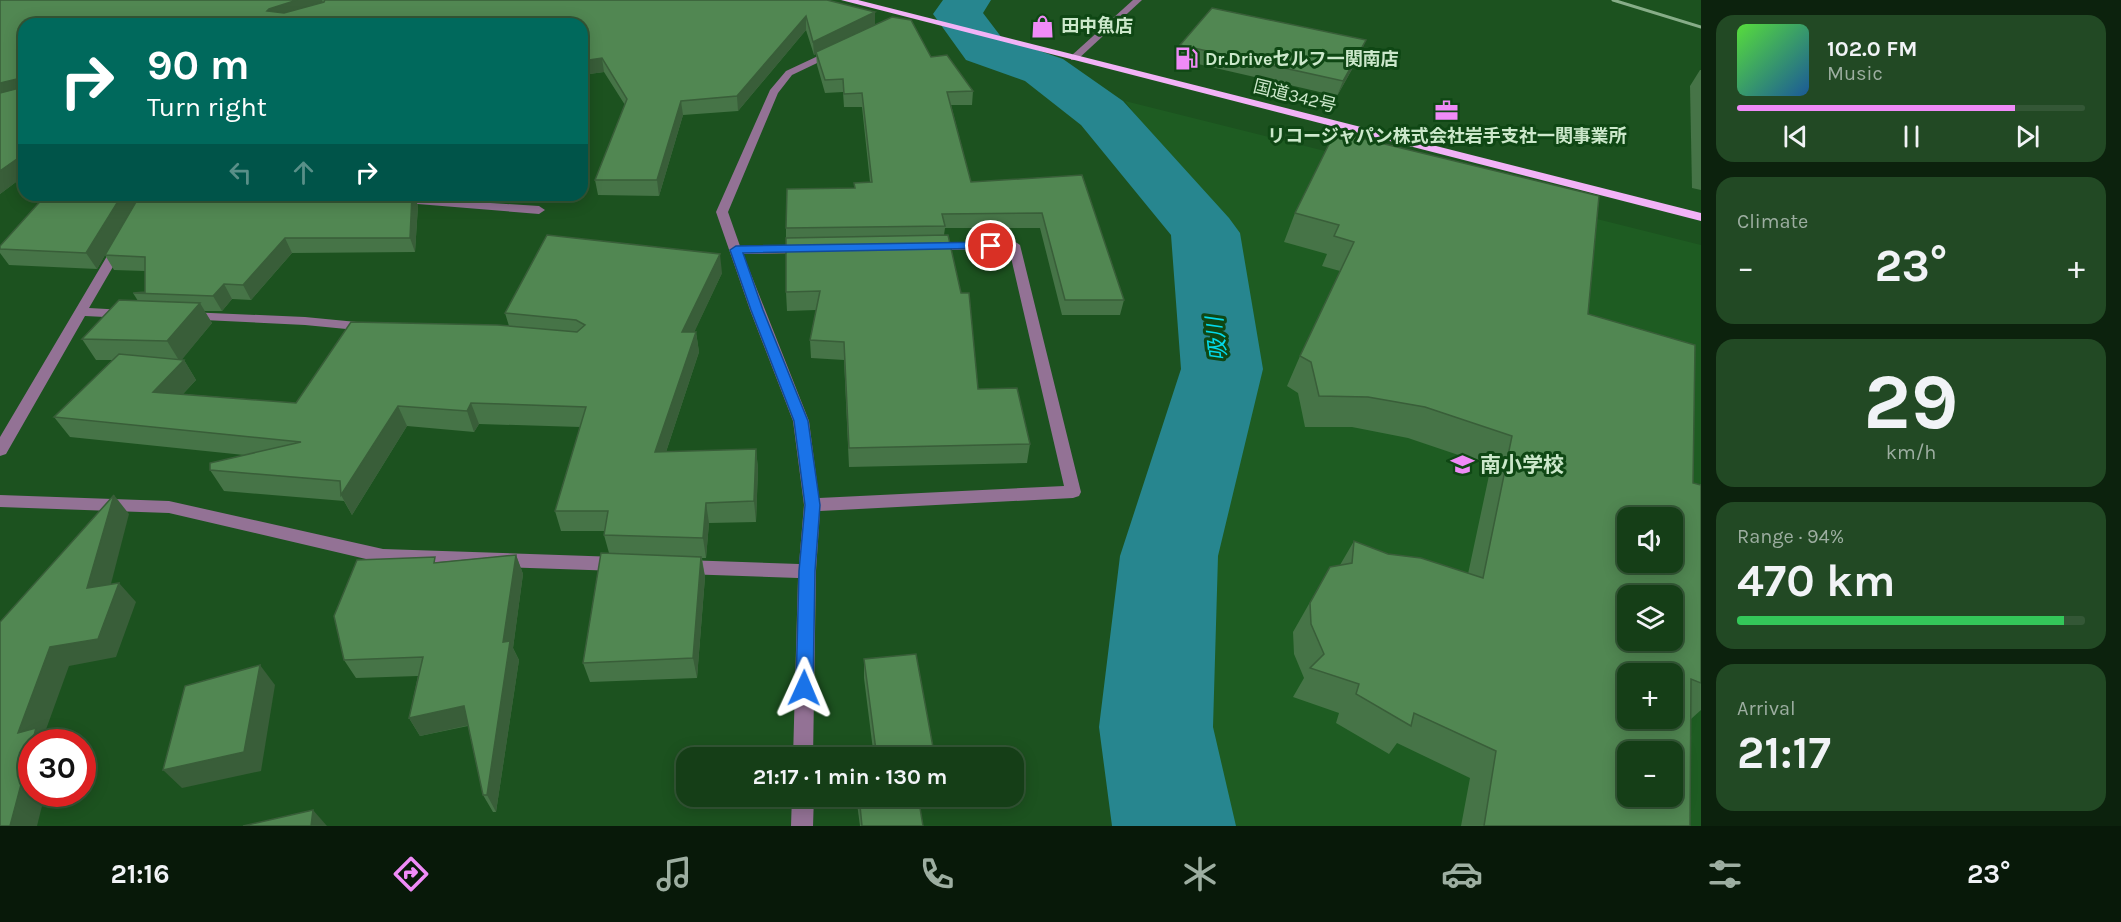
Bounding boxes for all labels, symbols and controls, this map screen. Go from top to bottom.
shop icon: 田中魚店 [1030,13,1056,39]
place label: 田中魚店 [1061,15,1133,37]
text: 102.0 FM [1827,36,1918,62]
text: 90 m [147,40,250,90]
icon: right [48,42,126,120]
fuel station icon: Dr.Driveセルフ一関南店 [1174,46,1200,72]
place label: Dr.Driveセルフ一関南店 [1205,48,1399,70]
text: Music [1827,62,1883,85]
street label: 国道342号 [1251,75,1339,117]
text: Turn right [147,91,267,123]
office icon: リコージャパン株式会社岩手支社一関事業所 [1434,97,1460,123]
icon: previous [1779,120,1812,153]
icon: pause [1895,120,1928,153]
icon: next [2011,120,2044,153]
place label: リコージャパン株式会社岩手支社一関事業所 [1267,125,1627,147]
icon: left [224,156,257,189]
icon: ahead [287,156,320,189]
icon: right [350,156,383,189]
text: Climate [1737,210,1808,233]
pin [965,220,1016,271]
icon: arrive [974,229,1007,262]
text: 23° [1875,240,1947,292]
text: − [1737,248,1754,286]
text: + [2068,248,2085,286]
water label: 吸川 [1202,314,1232,362]
text: 29 [1864,356,1958,448]
text: km/h [1886,441,1936,464]
school or university icon: 南小学校 [1449,452,1475,478]
place label: 南小学校 [1480,453,1564,477]
map controls [1617,507,1683,807]
button: sound [1617,507,1683,573]
text: Range · 94% [1737,525,1844,548]
text: 470 km [1737,555,1895,607]
button: layers [1617,585,1683,651]
position arrow [772,656,836,720]
button: + [1617,663,1683,729]
text: Arrival [1737,697,1796,720]
text: 21:17 [1737,727,1831,779]
speed limit sign: 30 [18,729,96,807]
button: − [1617,741,1683,807]
text: 21:17 · 1 min · 130 m [753,764,947,790]
icon: directions [390,853,432,895]
icon: music [653,853,695,895]
icon: phone [916,853,958,895]
icon: climate [1179,853,1221,895]
icon: car [1441,853,1483,895]
icon: filters [1704,853,1746,895]
text: 21:16 [110,858,170,890]
text: 23° [1967,858,2011,890]

